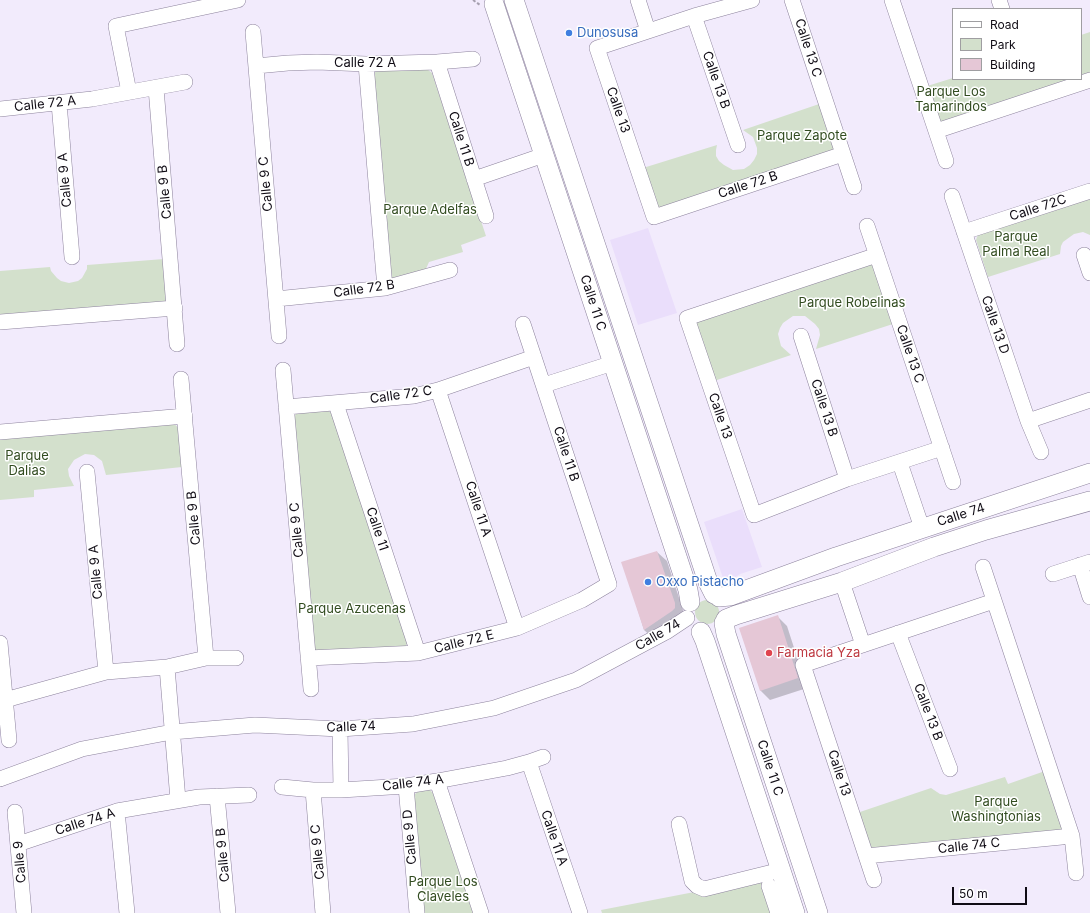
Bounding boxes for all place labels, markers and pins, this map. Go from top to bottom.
place label: Dunosusa [577,25,638,41]
marker: Dunosusa [564,28,574,38]
place label: Oxxo Pistacho [656,574,744,590]
marker: Oxxo Pistacho [643,577,653,587]
place label: Farmacia Yza [777,645,860,661]
marker: Farmacia Yza [764,648,774,658]

